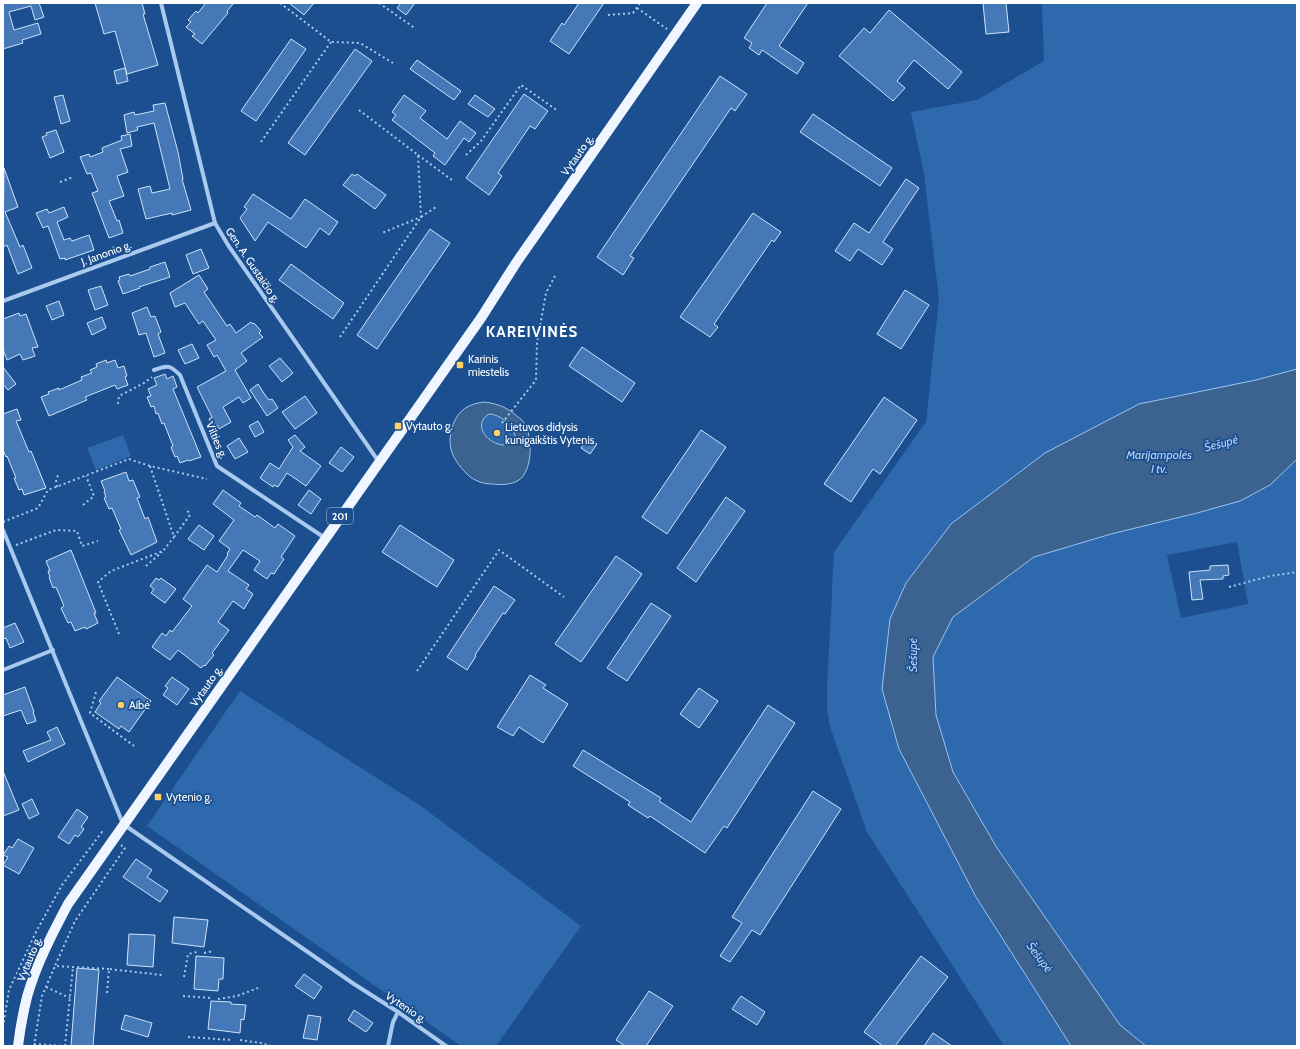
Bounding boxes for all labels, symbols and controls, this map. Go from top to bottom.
street label: Vytauto g. [558,132,596,178]
street label: Gen. A. Gustaičio g. [223,225,283,305]
street label: J. Janonio g. [78,237,133,269]
district label: KAREIVINĖS [486,323,578,341]
place label: Karinis miestelis [468,352,509,379]
marker: Karinis miestelis [455,360,465,370]
place label: Vytauto g. [406,419,453,433]
street label: Vilties g. [203,420,231,460]
place label: Lietuvos didysis kunigaikštis Vytenis [505,420,595,447]
marker: Vytauto g. [393,421,403,431]
marker: Lietuvos didysis kunigaikštis Vytenis [492,428,502,438]
water label: Šešupė [1202,431,1240,455]
water label: Marijampolės I tv. [1125,447,1192,476]
road number: 201 [327,508,353,524]
water label: Šešupė [905,637,920,672]
street label: Vytauto g. [187,663,225,709]
place label: Aibė [129,698,150,712]
marker: Aibė [116,700,126,710]
place label: Vytenio g. [166,790,212,804]
marker: Vytenio g. [153,792,163,802]
street label: Vytauto g. [14,935,44,983]
water label: Šešupė [1024,939,1057,976]
street label: Vytenio g. [383,988,429,1026]

